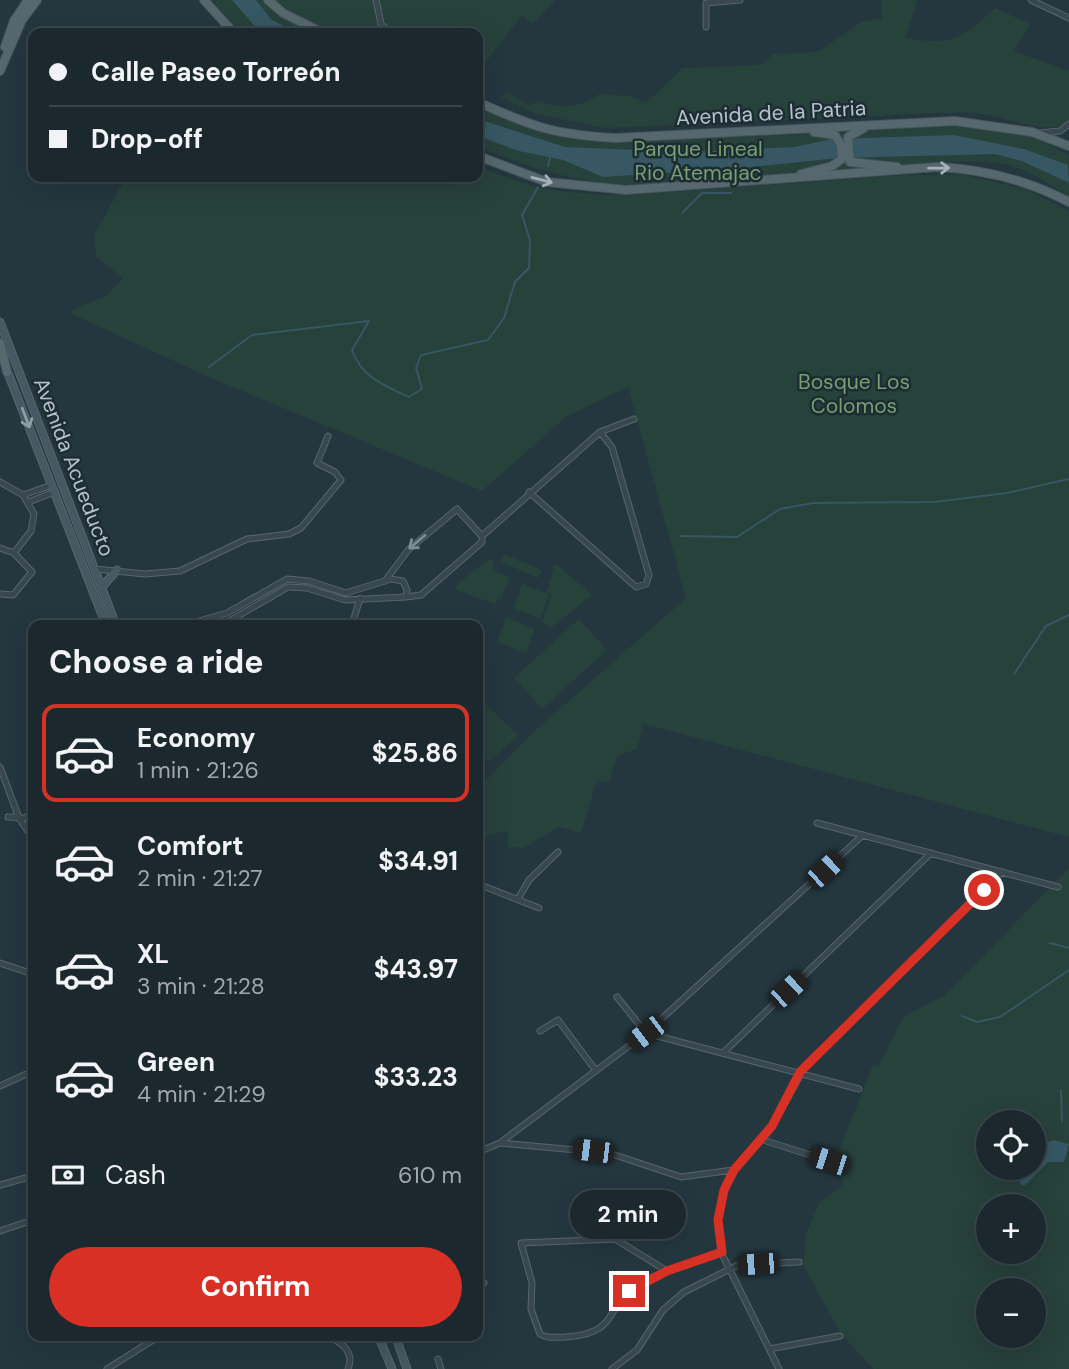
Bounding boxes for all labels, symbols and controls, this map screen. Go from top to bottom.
text: Calle Paseo Torreón [91,55,341,89]
street label: Avenida de la Patria [675,94,867,132]
text: Drop-off [91,122,203,156]
park label: Parque Lineal Rio Atemajac [633,135,763,187]
one-way arrow [927,161,950,174]
one-way arrow [530,174,553,187]
park label: Bosque Los Colomos [798,368,910,420]
street label: Avenida Acueducto [27,374,121,560]
one-way arrow [20,406,33,428]
one-way arrow [409,534,427,550]
text: Choose a ride [49,641,264,683]
text: Economy [137,721,255,755]
icon: car [53,722,116,785]
text: $25.86 [372,736,458,770]
text: 1 min · 21:26 [137,755,259,785]
text: Comfort [137,829,243,863]
icon: car [53,830,116,893]
text: $34.91 [378,844,458,878]
car [803,848,848,892]
text: 2 min · 21:27 [137,863,263,893]
route start [968,874,1000,906]
text: XL [137,937,169,971]
icon: car [53,938,116,1001]
text: $43.97 [374,952,458,986]
car [766,968,811,1012]
text: 3 min · 21:28 [137,971,265,1001]
car [623,1012,670,1054]
text: Green [137,1045,215,1079]
icon: car [53,1046,116,1109]
text: $33.23 [374,1060,458,1094]
text: 4 min · 21:29 [137,1079,266,1109]
map controls [976,1110,1046,1348]
button: locate [976,1110,1046,1180]
car [571,1138,616,1164]
car [806,1145,853,1177]
icon: cash [49,1156,87,1194]
text: Cash [105,1158,166,1192]
text: 610 m [398,1160,462,1190]
callout: 2 min [571,1190,687,1238]
button: + [976,1194,1046,1264]
text: 2 min [598,1199,658,1229]
button: Confirm [49,1247,462,1327]
car [737,1252,780,1276]
route end [613,1275,645,1307]
button: − [976,1278,1046,1348]

